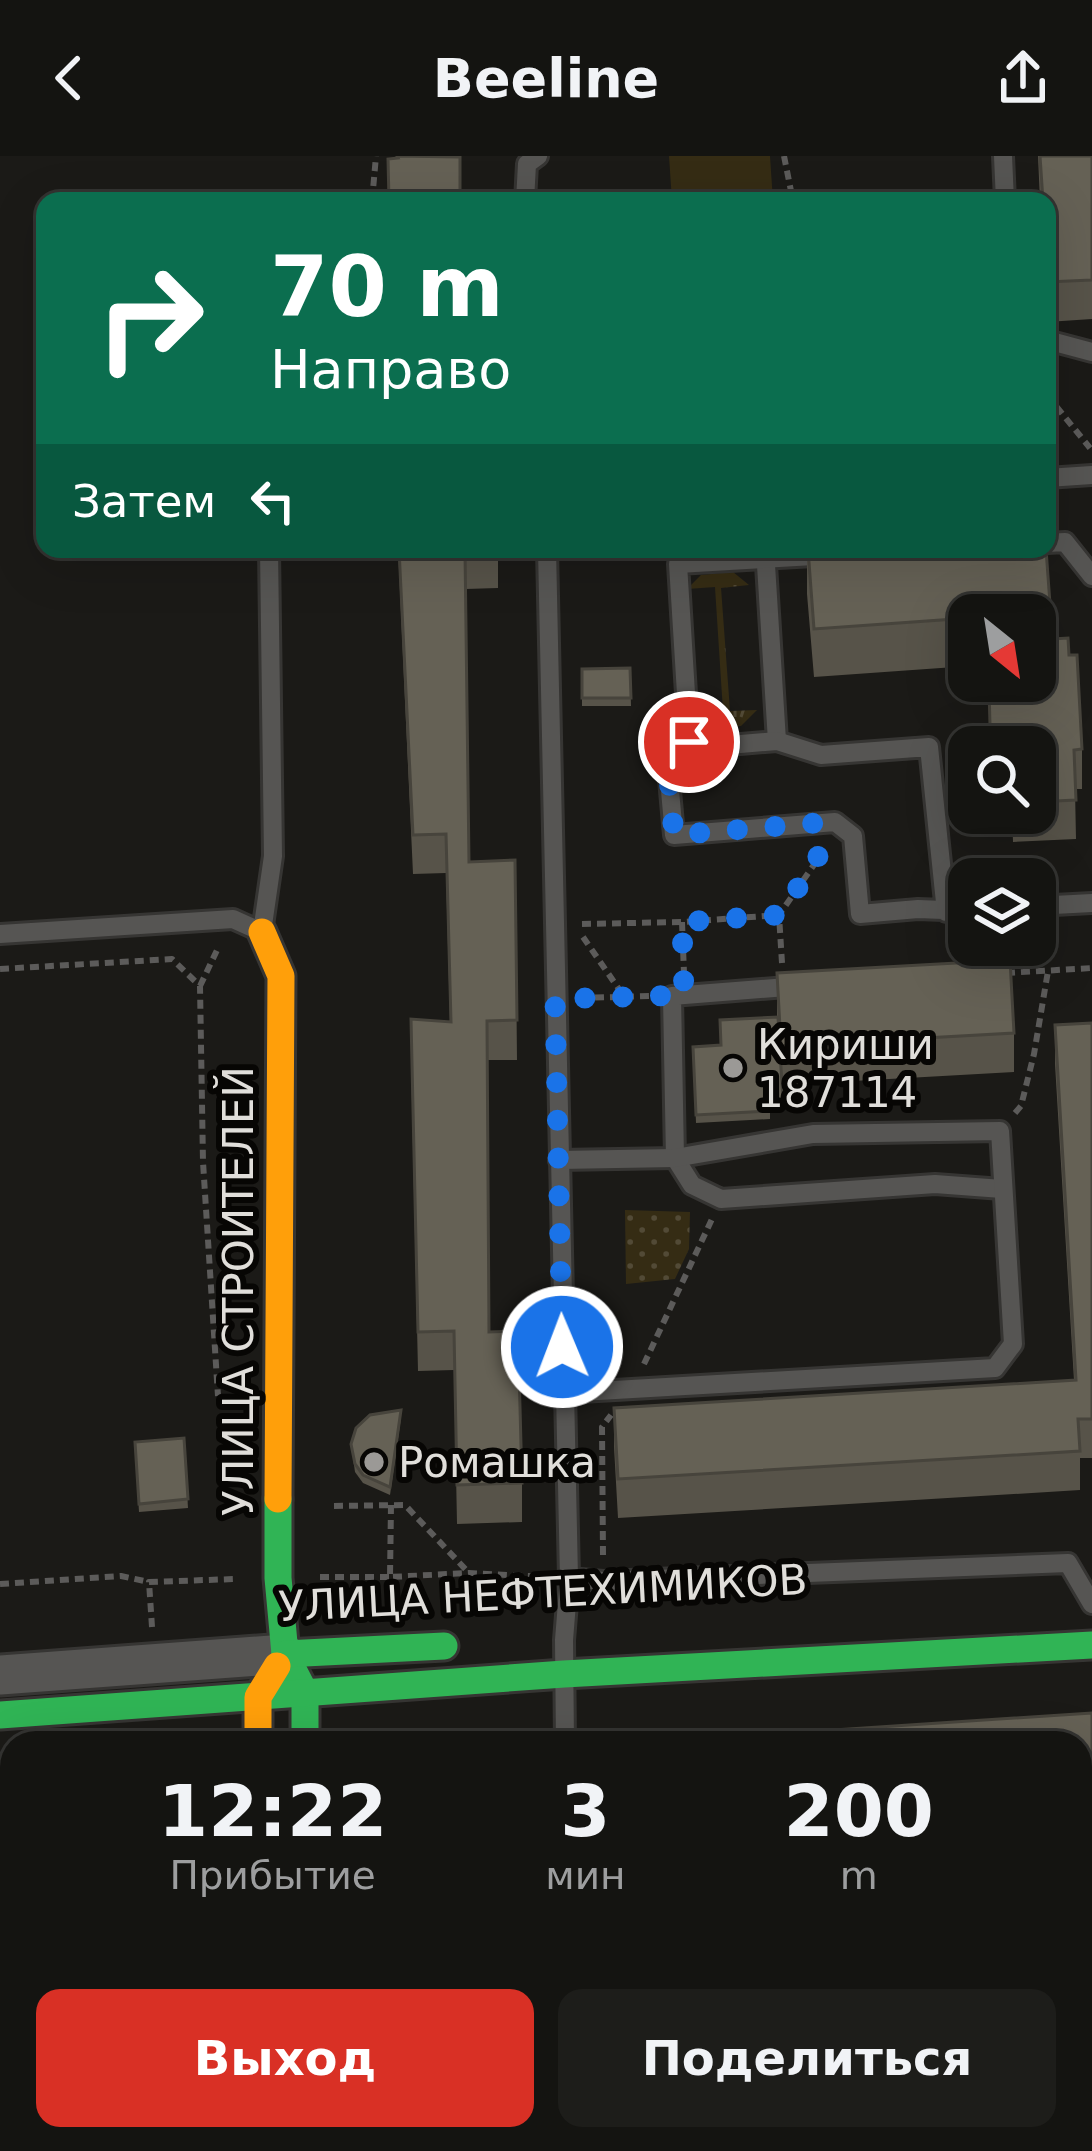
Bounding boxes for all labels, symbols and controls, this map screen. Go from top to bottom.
icon: back [36,45,102,111]
icon: share [990,45,1056,111]
text: Beeline [433,47,659,110]
text: 70 m [270,238,504,336]
icon: right [72,240,228,396]
text: Направо [270,338,511,401]
icon: left [240,468,306,534]
text: Затем [72,475,216,528]
north arrow [948,594,1056,702]
map controls [948,594,1056,966]
pin [638,691,740,793]
icon: arrive [656,709,722,775]
button: search [948,726,1056,834]
button: layers [948,858,1056,966]
place label: Кириши 187114 [757,1020,934,1117]
marker: Кириши 187114 [720,1055,746,1081]
street label: УЛИЦА СТРОИТЕЛЕЙ [213,1066,263,1516]
position arrow [499,1284,625,1410]
place label: Ромашка [398,1438,596,1487]
marker: Ромашка [361,1449,387,1475]
street label: УЛИЦА НЕФТЕХИМИКОВ [277,1555,809,1631]
text: 12:22 [158,1769,387,1853]
text: 3 [560,1769,610,1853]
text: 200 [784,1769,934,1853]
text: Прибытие [169,1853,376,1898]
text: мин [545,1853,626,1898]
text: m [840,1853,878,1898]
button: Выход [36,1989,534,2127]
button: Поделиться [558,1989,1056,2127]

